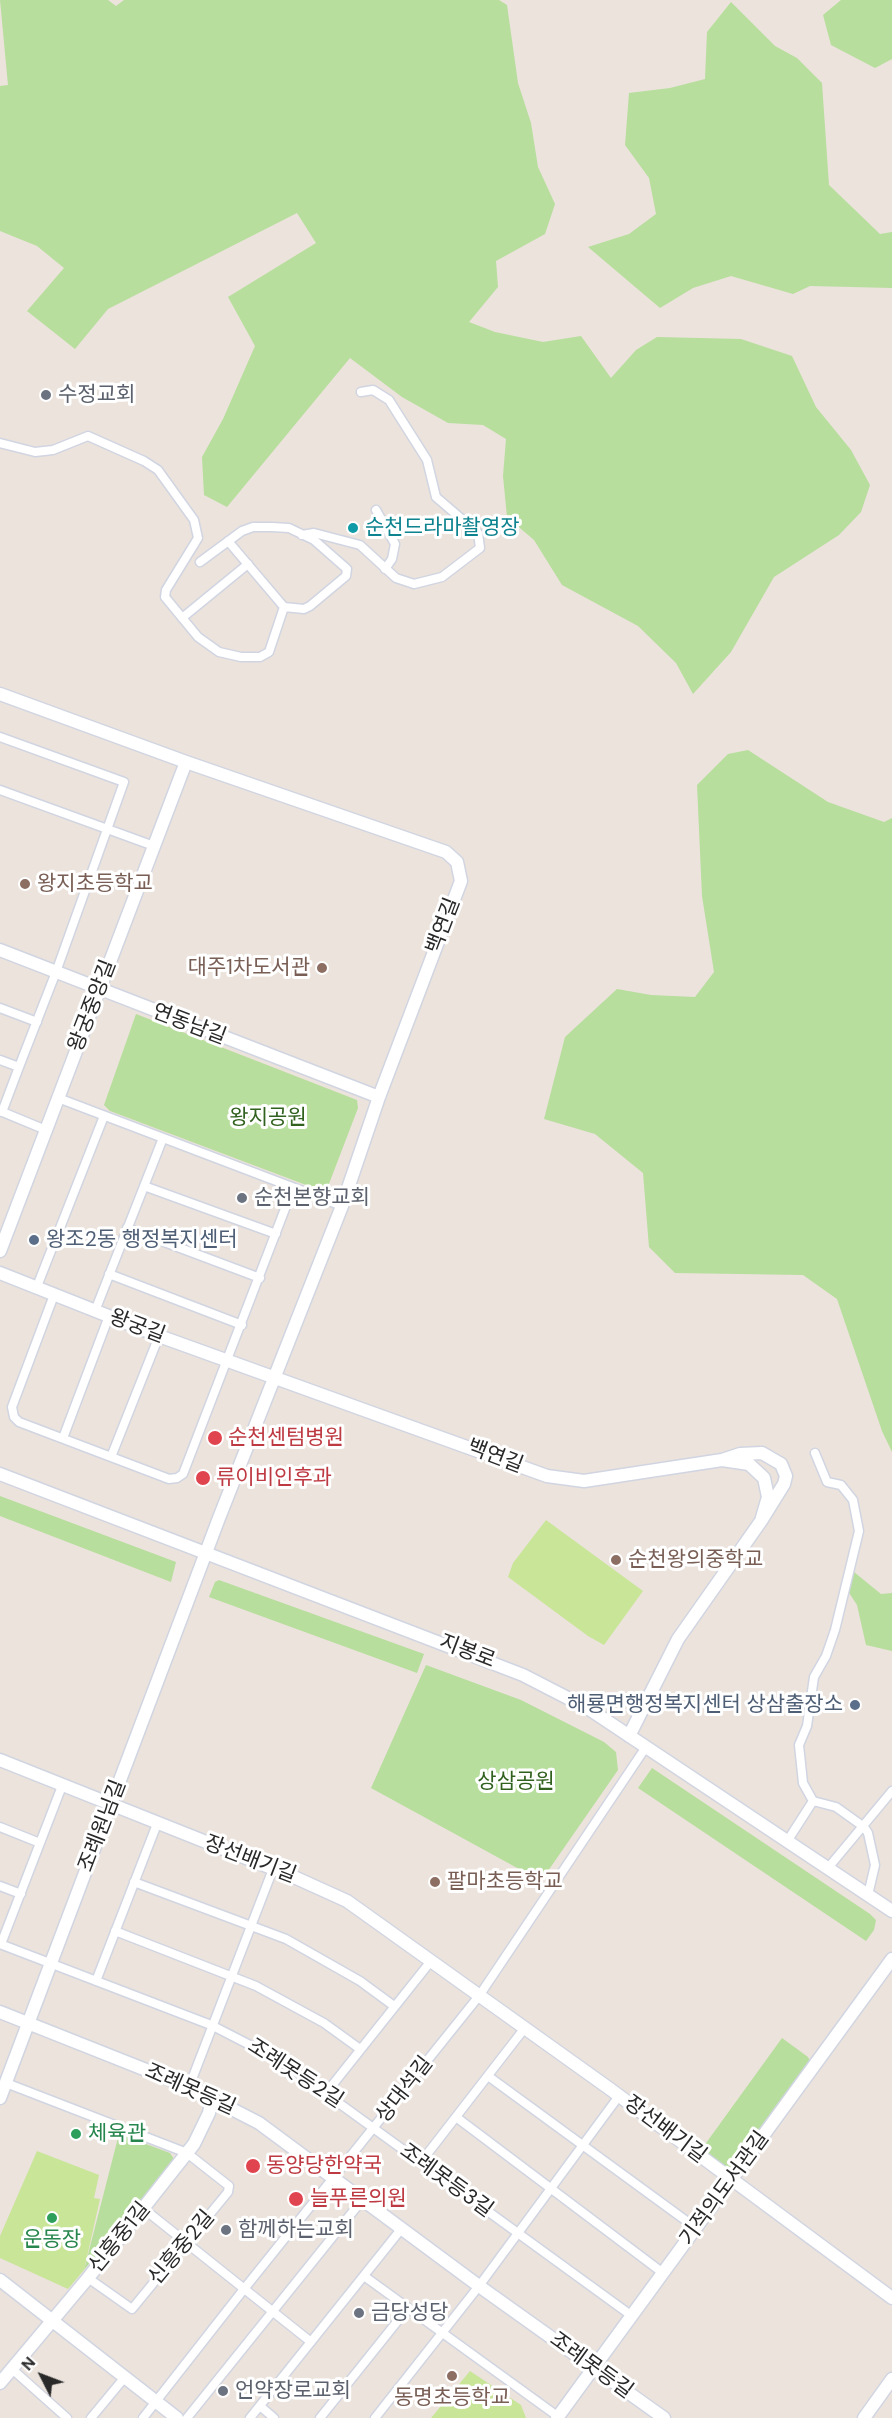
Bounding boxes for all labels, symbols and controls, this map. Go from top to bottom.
place label: 수정교회 [58,382,135,408]
marker: 수정교회 [39,388,53,402]
place label: 순천드라마촬영장 [365,515,520,541]
marker: 순천드라마촬영장 [346,521,360,535]
place label: 왕지초등학교 [37,871,153,897]
marker: 왕지초등학교 [18,877,32,891]
street label: 백연길 [422,894,466,958]
place label: 대주1차도서관 [188,955,310,981]
street label: 왕궁중앙길 [64,956,122,1056]
marker: 대주1차도서관 [315,961,329,975]
street label: 연동남길 [148,999,230,1051]
park label: 왕지공원 [229,1105,307,1131]
place label: 순천본향교회 [254,1185,370,1211]
marker: 순천본향교회 [235,1191,249,1205]
place label: 왕조2동 행정복지센터 [46,1227,238,1253]
marker: 왕조2동 행정복지센터 [27,1233,41,1247]
street label: 왕궁길 [105,1305,169,1349]
place label: 순천센텀병원 [228,1425,344,1451]
marker: 순천센텀병원 [206,1429,224,1447]
street label: 백연길 [463,1435,527,1479]
place label: 류이비인후과 [216,1465,332,1491]
marker: 류이비인후과 [194,1469,212,1487]
place label: 순천왕의중학교 [628,1547,763,1573]
marker: 순천왕의중학교 [609,1553,623,1567]
street label: 지봉로 [435,1630,499,1674]
place label: 해룡면행정복지센터 상삼출장소 [567,1692,843,1718]
marker: 해룡면행정복지센터 상삼출장소 [848,1698,862,1712]
park label: 상삼공원 [477,1769,555,1795]
street label: 조례원님길 [74,1776,132,1876]
street label: 장선배기길 [200,1831,300,1889]
place label: 팔마초등학교 [447,1869,563,1895]
marker: 팔마초등학교 [428,1875,442,1889]
street label: 조례못등2길 [243,2034,347,2114]
street label: 상대석길 [371,2052,439,2128]
street label: 조례못등길 [141,2059,239,2121]
street label: 장선배기길 [619,2091,711,2169]
place label: 체육관 [88,2121,146,2147]
marker: 체육관 [69,2127,83,2141]
street label: 기적의도서관길 [675,2127,775,2251]
street label: 조례못등3길 [394,2139,498,2223]
place label: 동양당한약국 [266,2153,382,2179]
marker: 동양당한약국 [244,2157,262,2175]
place label: 늘푸른의원 [310,2186,407,2212]
marker: 늘푸른의원 [287,2190,305,2208]
street label: 신흥중1길 [84,2197,156,2279]
street label: 신흥중2길 [144,2206,220,2290]
marker: 운동장 [45,2211,59,2225]
place label: 함께하는교회 [238,2217,354,2243]
marker: 함께하는교회 [219,2223,233,2237]
place label: 운동장 [23,2227,81,2253]
place label: 금당성당 [371,2300,448,2326]
marker: 금당성당 [352,2306,366,2320]
street label: 조례못등길 [545,2327,637,2405]
north arrow [12,2346,72,2406]
text: N [17,2352,40,2375]
marker: 동명초등학교 [445,2369,459,2383]
place label: 언약장로교회 [235,2378,351,2404]
marker: 언약장로교회 [216,2384,230,2398]
place label: 동명초등학교 [394,2385,510,2411]

